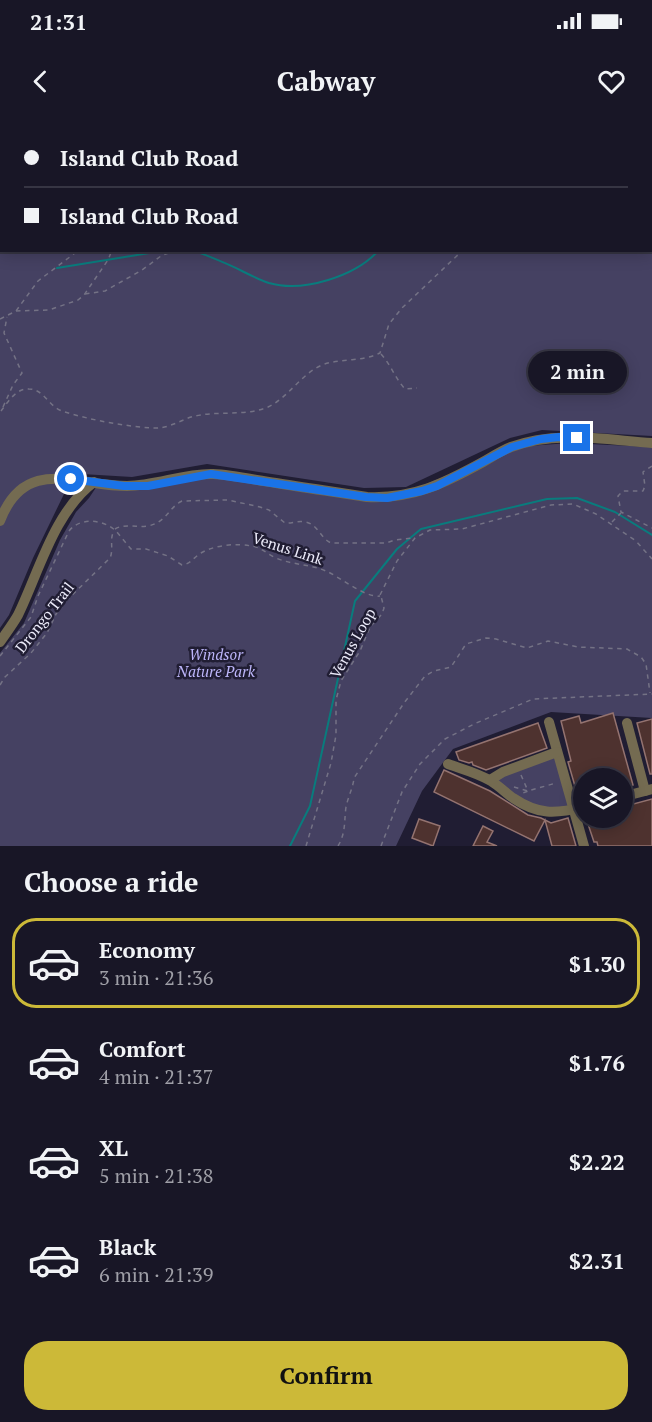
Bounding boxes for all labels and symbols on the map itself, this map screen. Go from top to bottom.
callout: 2 min [528,351,626,393]
route end [563,424,590,451]
route start [57,465,84,492]
street label: Venus Link [250,527,326,569]
street label: Drongo Trail [10,578,78,656]
street label: Venus Loop [324,604,380,682]
park label: Windsor Nature Park [176,644,256,681]

